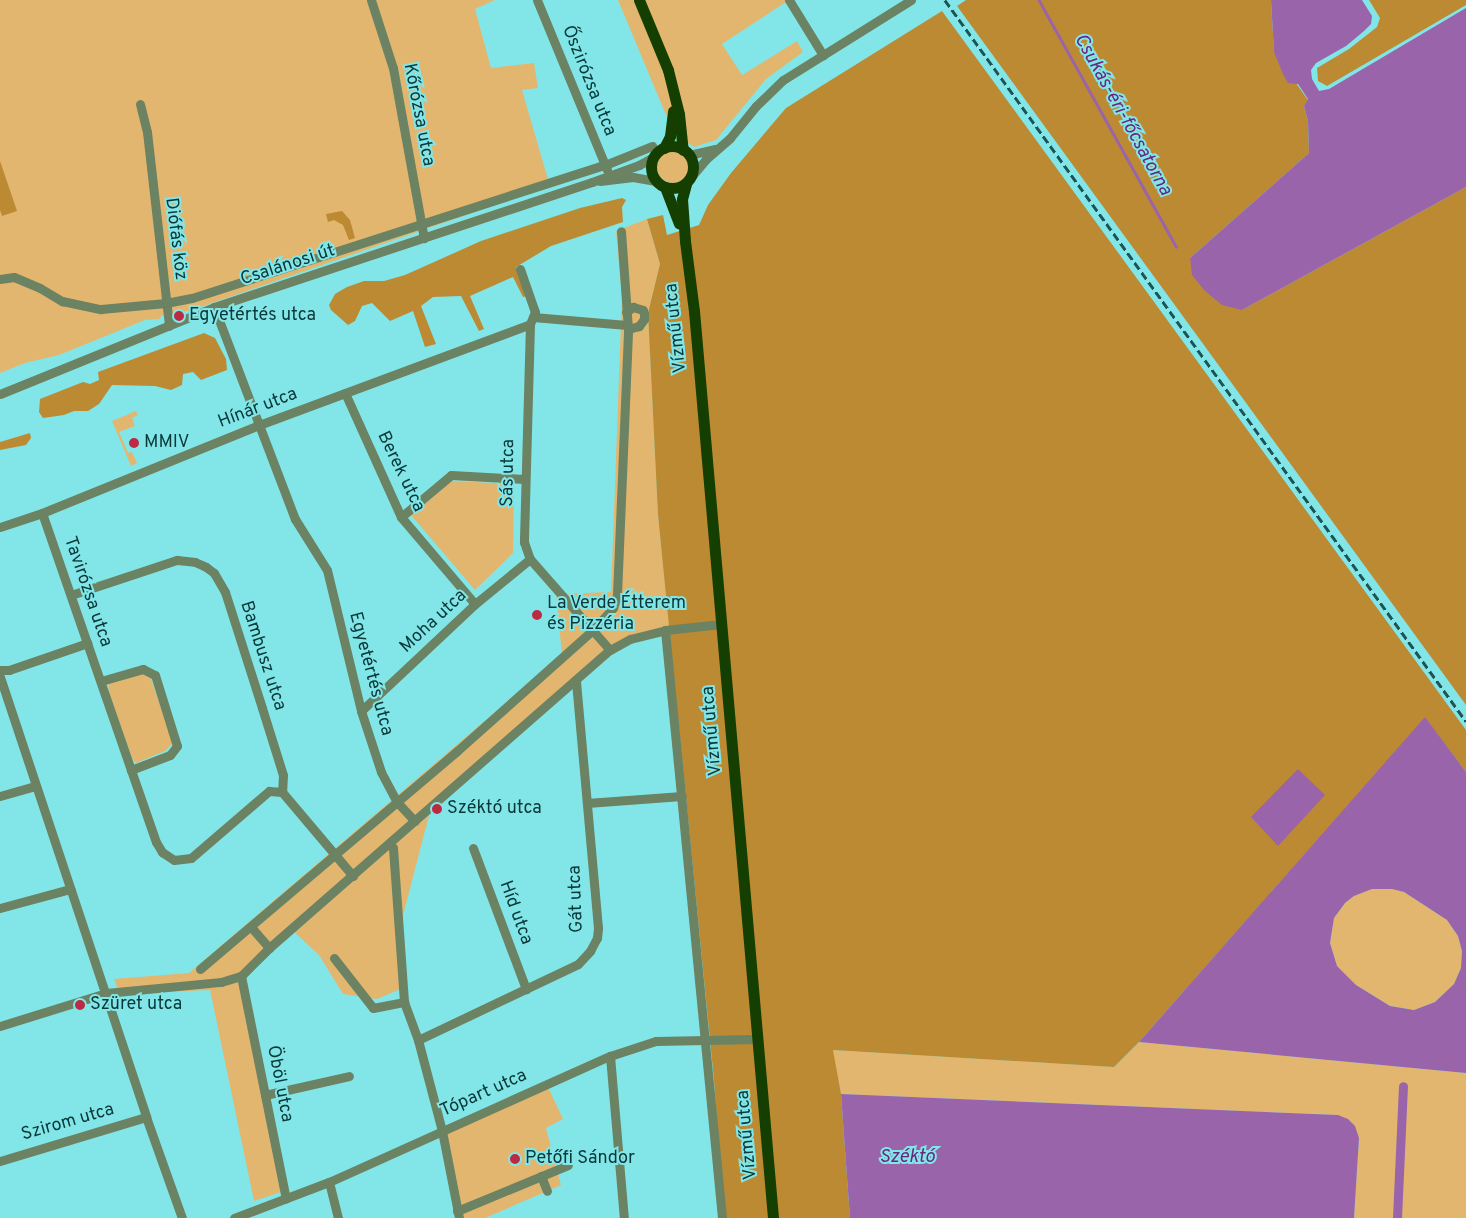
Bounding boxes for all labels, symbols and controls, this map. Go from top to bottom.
street label: Őszirózsa utca [556,23,620,139]
water label: Csukás-éri-főcsatorna [1068,30,1176,200]
street label: Kőrózsa utca [397,62,439,168]
street label: Diófás köz [159,197,191,281]
street label: Csalánosi út [238,241,338,291]
street label: Vízmű utca [662,282,692,374]
place label: Egyetértés utca [189,305,316,327]
marker: Egyetértés utca [173,310,185,322]
street label: Hínár utca [215,384,301,434]
street label: Berek utca [371,428,429,516]
place label: MMIV [144,432,190,454]
marker: MMIV [128,437,140,449]
street label: Sás utca [498,439,520,507]
street label: Tavirózsa utca [58,534,116,650]
street label: Moha utca [396,586,472,658]
place label: La Verde Étterem és Pizzéria [547,594,687,636]
street label: Bambusz utca [234,599,290,713]
marker: La Verde Étterem és Pizzéria [531,609,543,621]
street label: Egyetértés utca [343,610,397,738]
street label: Vízmű utca [698,685,728,777]
place label: Széktó utca [447,798,542,820]
marker: Széktó utca [431,803,443,815]
street label: Gát utca [565,865,589,933]
street label: Híd utca [493,878,537,948]
place label: Szüret utca [90,994,182,1016]
marker: Szüret utca [74,999,86,1011]
street label: Öböl utca [261,1044,297,1124]
street label: Tópart utca [437,1065,531,1123]
street label: Vízmű utca [733,1089,763,1181]
street label: Szirom utca [19,1099,117,1147]
water label: Széktó [879,1147,935,1169]
place label: Petőfi Sándor [525,1148,635,1170]
marker: Petőfi Sándor [509,1153,521,1165]

